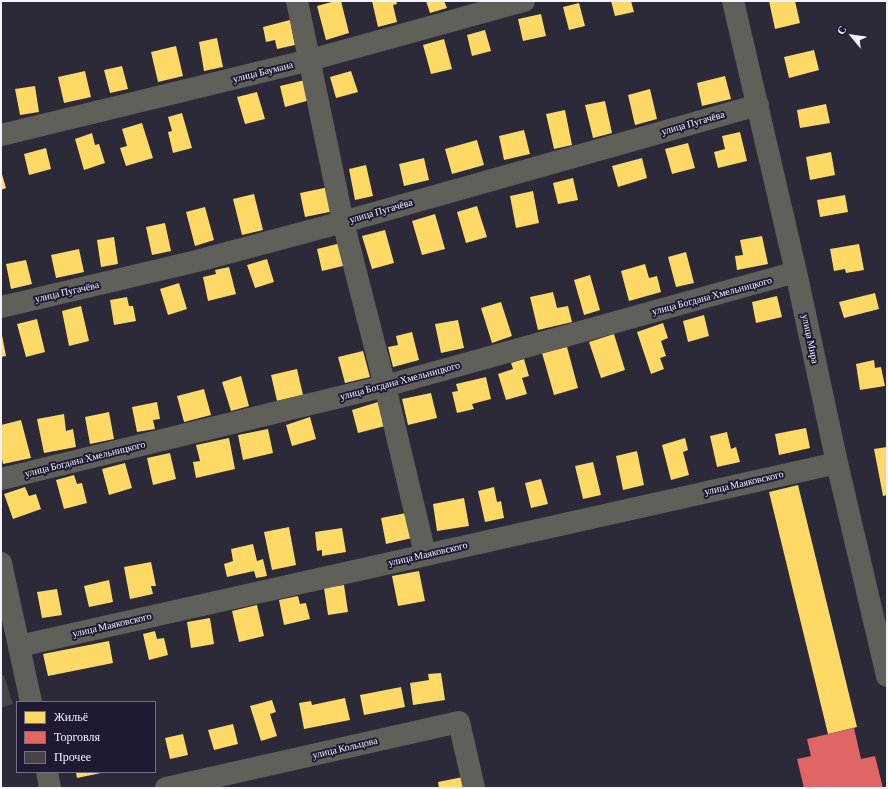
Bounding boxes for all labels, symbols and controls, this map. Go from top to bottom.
north arrow [832,16,872,56]
text: С [834,24,849,37]
street label: улица Баумана [232,59,294,85]
street label: улица Пугачёва [660,108,726,138]
street label: улица Пугачёва [348,196,414,226]
street label: улица Богдана Хмельницкого [651,274,773,318]
street label: улица Пугачёва [34,279,100,305]
street label: улица Мира [799,313,821,365]
street label: улица Богдана Хмельницкого [339,359,461,403]
street label: улица Богдана Хмельницкого [23,438,147,480]
street label: улица Маяковского [703,468,785,498]
street label: улица Маяковского [387,539,469,569]
street label: улица Маяковского [71,610,153,640]
legend [16,701,156,773]
text: Жильё [54,710,88,724]
text: Торговля [54,730,100,744]
street label: улица Кольцова [311,735,379,761]
text: Прочее [54,750,91,764]

